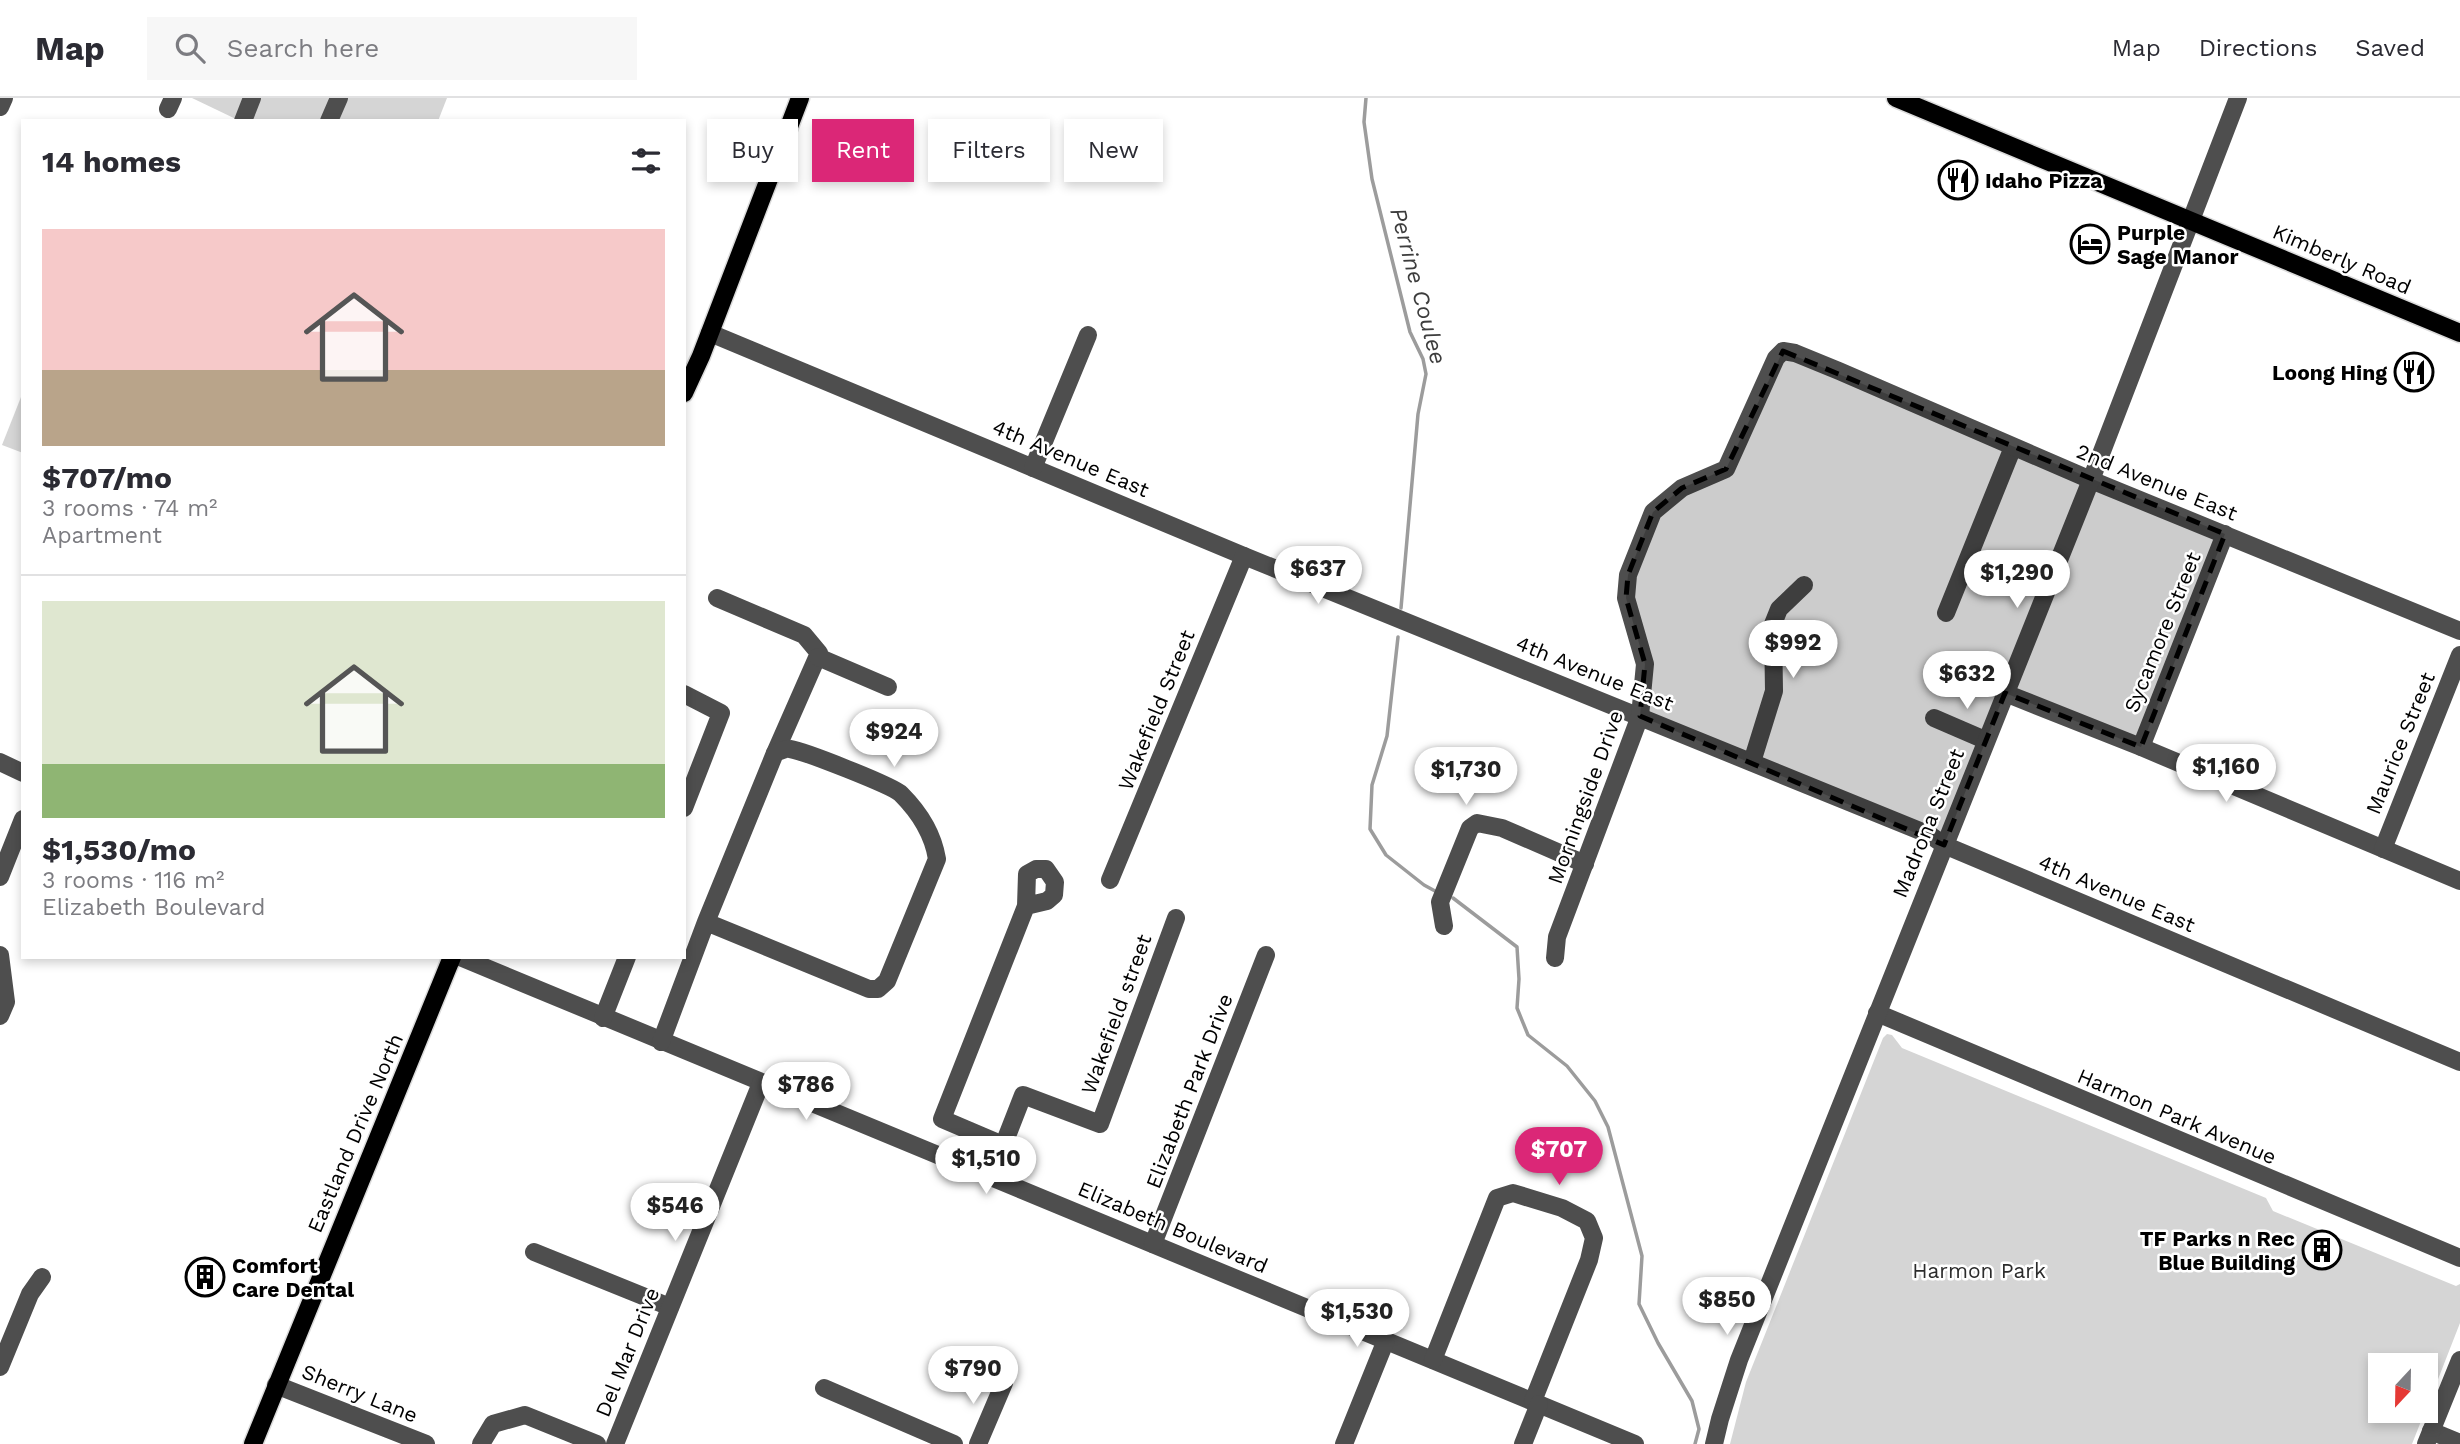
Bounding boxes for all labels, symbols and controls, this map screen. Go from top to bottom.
search box [147,17,637,80]
text: Map [35,29,105,68]
icon: search [171,29,209,67]
text: Search here [227,33,379,63]
text: Map [2112,34,2161,62]
text: Directions [2199,34,2317,62]
text: Saved [2355,34,2425,62]
chip: Buy [707,119,798,182]
chip: Rent [812,119,914,182]
chip: Filters [928,119,1050,182]
chip: New [1064,119,1163,182]
icon: filters [627,142,665,180]
text: 14 homes [42,144,181,179]
restaurant icon: Idaho Pizza [1937,159,1979,201]
place label: Idaho Pizza [1985,168,2103,193]
water label: Perrine Coulee [1384,205,1452,367]
street label: Kimberly Road [2269,219,2415,299]
place label: Purple Sage Manor [2117,220,2239,269]
hotel icon: Purple Sage Manor [2069,223,2111,265]
icon: home [291,274,417,400]
restaurant icon: Loong Hing [2393,351,2435,393]
place label: Loong Hing [2272,360,2387,385]
street label: 4th Avenue East [989,414,1153,502]
street label: 2nd Avenue East [2073,438,2241,526]
text: $707/mo [42,460,172,495]
text: 3 rooms · 74 m² [42,495,217,522]
text: Apartment [42,522,162,549]
pin: $637 [1277,546,1359,606]
street label: Sycamore Street [2118,548,2206,716]
pin: $1,290 [1960,550,2074,610]
text: $637 [1290,555,1346,582]
text: $1,290 [1980,559,2054,586]
pin: $992 [1752,620,1834,680]
street label: Wakefield Street [1112,626,1200,794]
text: $992 [1765,629,1821,656]
street label: 4th Avenue East [1513,630,1678,716]
icon: home [291,646,417,772]
pin: $632 [1926,652,2008,711]
text: $632 [1939,660,1995,687]
street label: Maurice Street [2360,668,2440,818]
street label: Morningside Drive [1542,707,1628,887]
pin: $924 [853,710,935,769]
text: $924 [865,718,923,745]
pin: $1,160 [2169,744,2283,804]
street label: Madrona Street [1887,745,1969,901]
pin: $1,730 [1409,748,1523,807]
text: $1,160 [2192,753,2260,780]
text: $1,730 [1430,756,1502,783]
text: $1,530/mo [42,832,196,867]
street label: 4th Avenue East [2035,849,2199,937]
text: 3 rooms · 116 m² [42,867,224,894]
text: Elizabeth Boulevard [42,894,265,921]
street label: Wakefield street [1075,930,1157,1097]
street label: Elizabeth Park Drive [1140,990,1238,1192]
street label: Eastland Drive North [302,1030,408,1236]
pin: $786 [765,1062,847,1122]
street label: Harmon Park Avenue [2074,1063,2280,1169]
text: $786 [778,1071,834,1098]
pin: $707 [1518,1128,1600,1187]
pin: $1,510 [929,1136,1043,1196]
text: $707 [1531,1136,1587,1163]
text: $1,510 [951,1145,1021,1172]
street label: Elizabeth Boulevard [1074,1176,1272,1278]
pin: $546 [634,1184,716,1243]
text: $546 [646,1192,704,1219]
place label: TF Parks n Rec Blue Building [2140,1226,2295,1275]
building icon: TF Parks n Rec Blue Building [2301,1229,2343,1271]
place label: Comfort Care Dental [232,1253,354,1302]
building icon: Comfort Care Dental [184,1256,226,1298]
park label: Harmon Park [1912,1258,2046,1283]
pin: $850 [1686,1278,1768,1337]
street label: Del Mar Drive [590,1284,664,1420]
text: $850 [1698,1286,1756,1313]
pin: $1,530 [1300,1290,1414,1349]
text: $1,530 [1320,1298,1394,1325]
pin: $790 [932,1346,1014,1406]
north arrow [2368,1353,2438,1423]
map controls [2368,1353,2438,1423]
text: $790 [944,1355,1002,1382]
street label: Sherry Lane [298,1358,422,1428]

